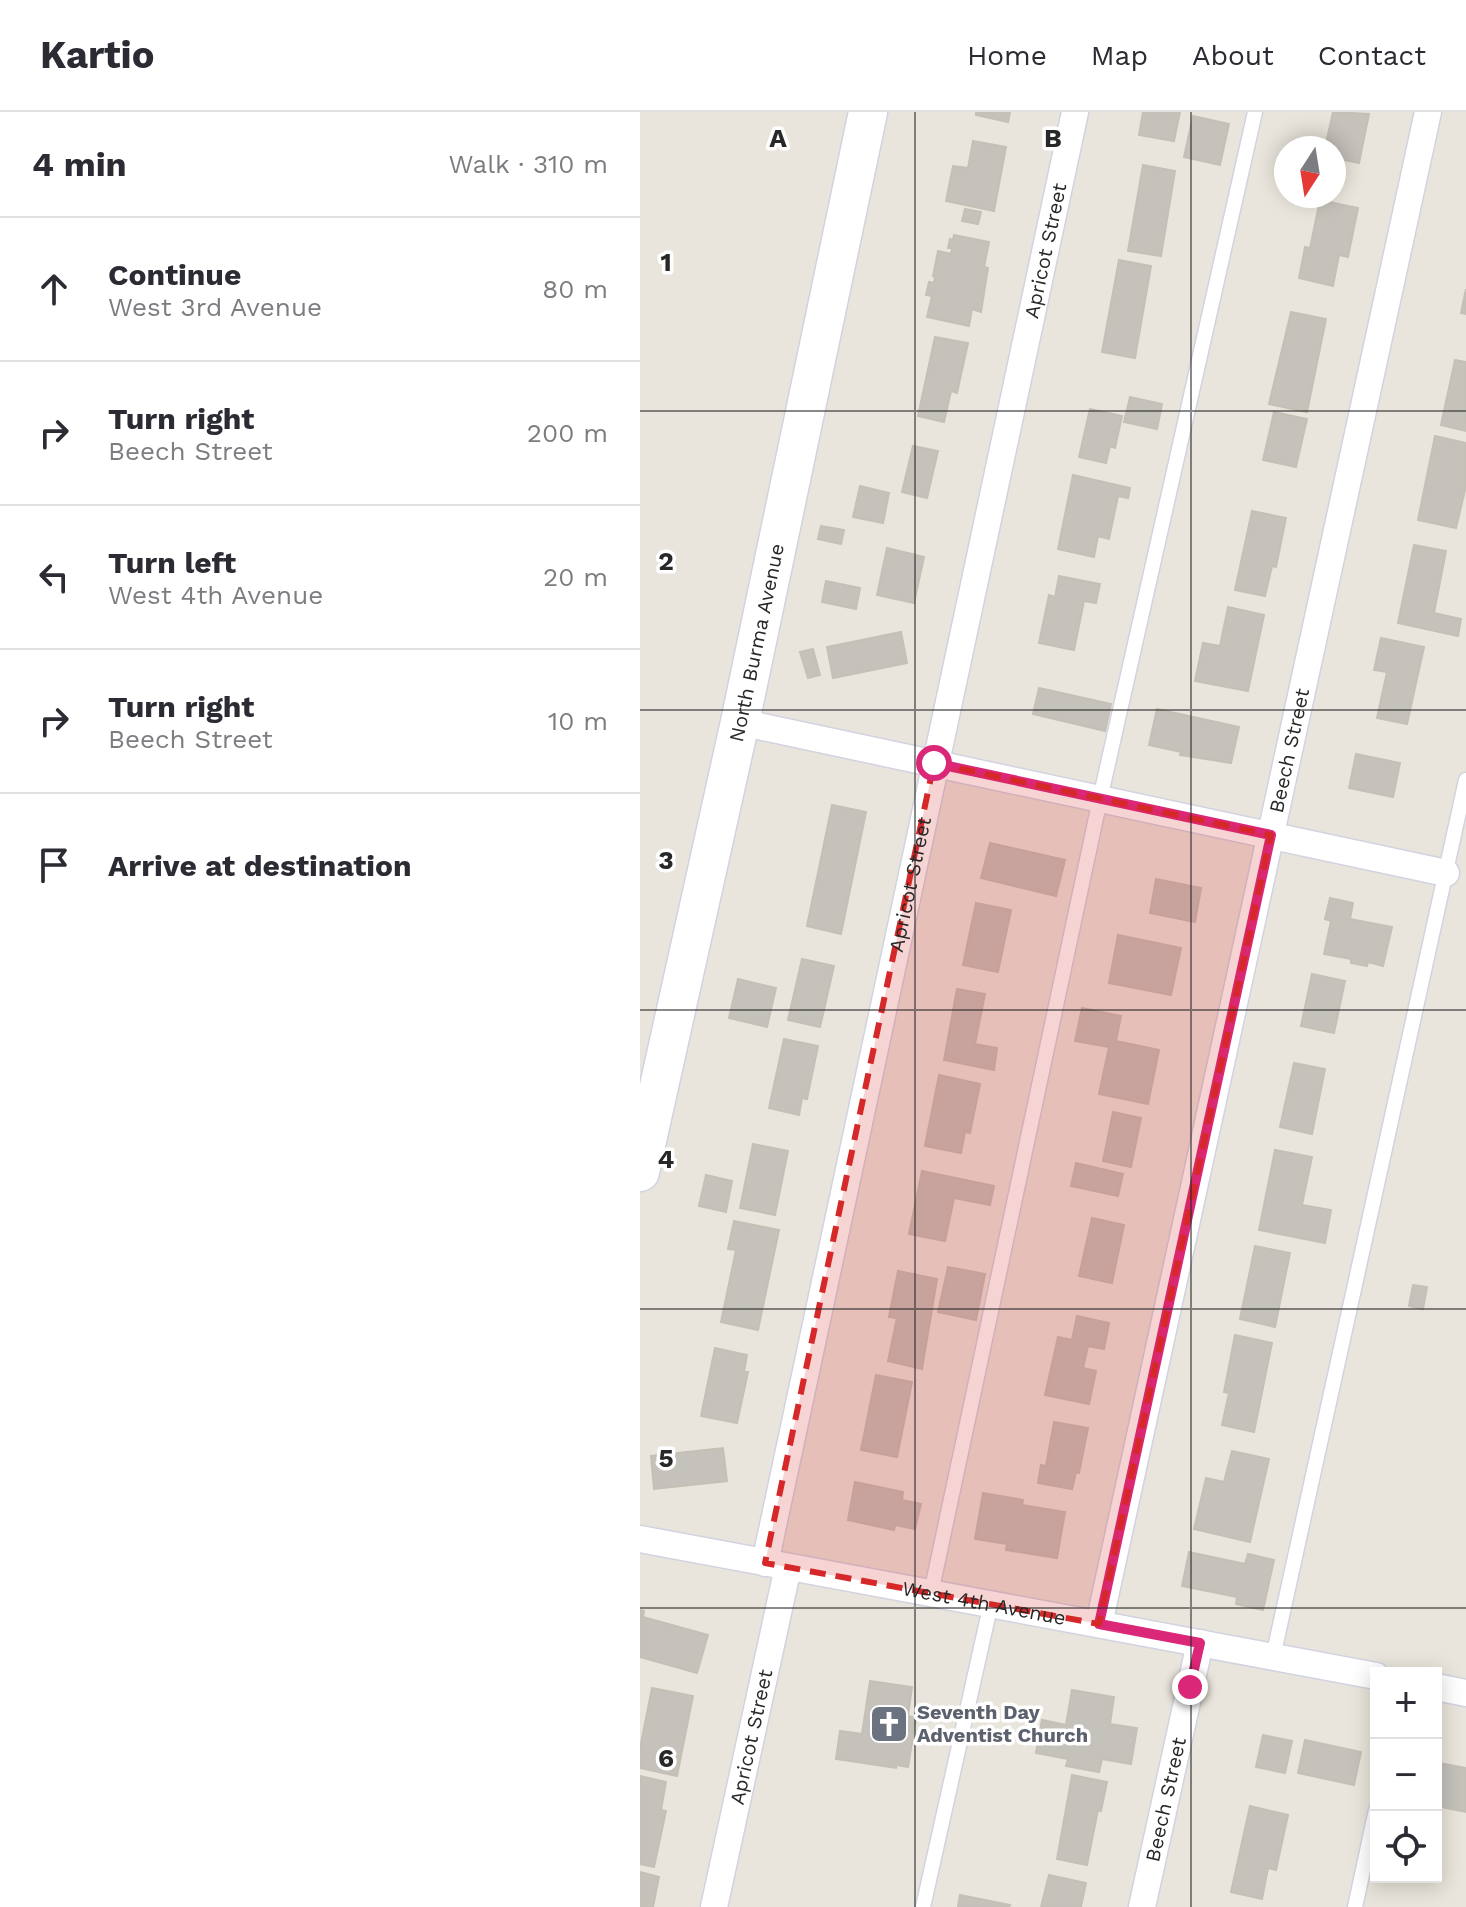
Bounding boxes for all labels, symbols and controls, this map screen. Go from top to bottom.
text: Kartio [40,33,154,77]
text: Home [967,39,1047,72]
text: Map [1091,39,1148,72]
text: About [1192,39,1274,72]
text: Contact [1318,39,1426,72]
text: A [769,123,787,153]
text: B [1044,123,1062,153]
north arrow [1274,136,1346,208]
text: 4 min [32,144,127,184]
text: Walk · 310 m [448,149,608,179]
street label: Apricot Street [1019,180,1072,320]
text: 1 [660,247,672,277]
text: Continue [108,257,241,292]
icon: ahead [32,267,76,311]
text: 80 m [542,274,608,304]
text: West 3rd Avenue [108,292,322,322]
text: Turn right [108,401,254,436]
icon: right [32,411,76,455]
text: 200 m [527,418,608,448]
text: Beech Street [108,436,273,466]
street label: North Burma Avenue [724,541,789,744]
text: Turn left [108,545,236,580]
text: 2 [658,546,674,576]
icon: left [32,555,76,599]
text: 20 m [543,562,608,592]
text: West 4th Avenue [108,580,323,610]
street label: Beech Street [1264,685,1314,815]
text: Turn right [108,689,254,724]
icon: right [32,699,76,743]
text: 10 m [548,706,608,736]
text: Beech Street [108,724,273,754]
route start [916,745,952,781]
street label: Apricot Street [884,814,936,954]
icon: arrive [32,843,76,887]
text: 3 [658,845,674,875]
text: Arrive at destination [108,848,412,883]
text: 4 [658,1144,675,1174]
text: 5 [658,1443,674,1473]
street label: West 4th Avenue [900,1576,1068,1630]
street label: Apricot Street [725,1667,778,1807]
map controls [1370,1667,1442,1883]
button: + [1370,1667,1442,1739]
route end [1172,1669,1208,1705]
place label: Seventh Day Adventist Church [917,1700,1088,1747]
church icon: Seventh Day Adventist Church [868,1703,910,1745]
street label: Beech Street [1140,1734,1191,1864]
button: − [1370,1739,1442,1811]
text: 6 [658,1743,674,1773]
button: locate [1370,1811,1442,1883]

